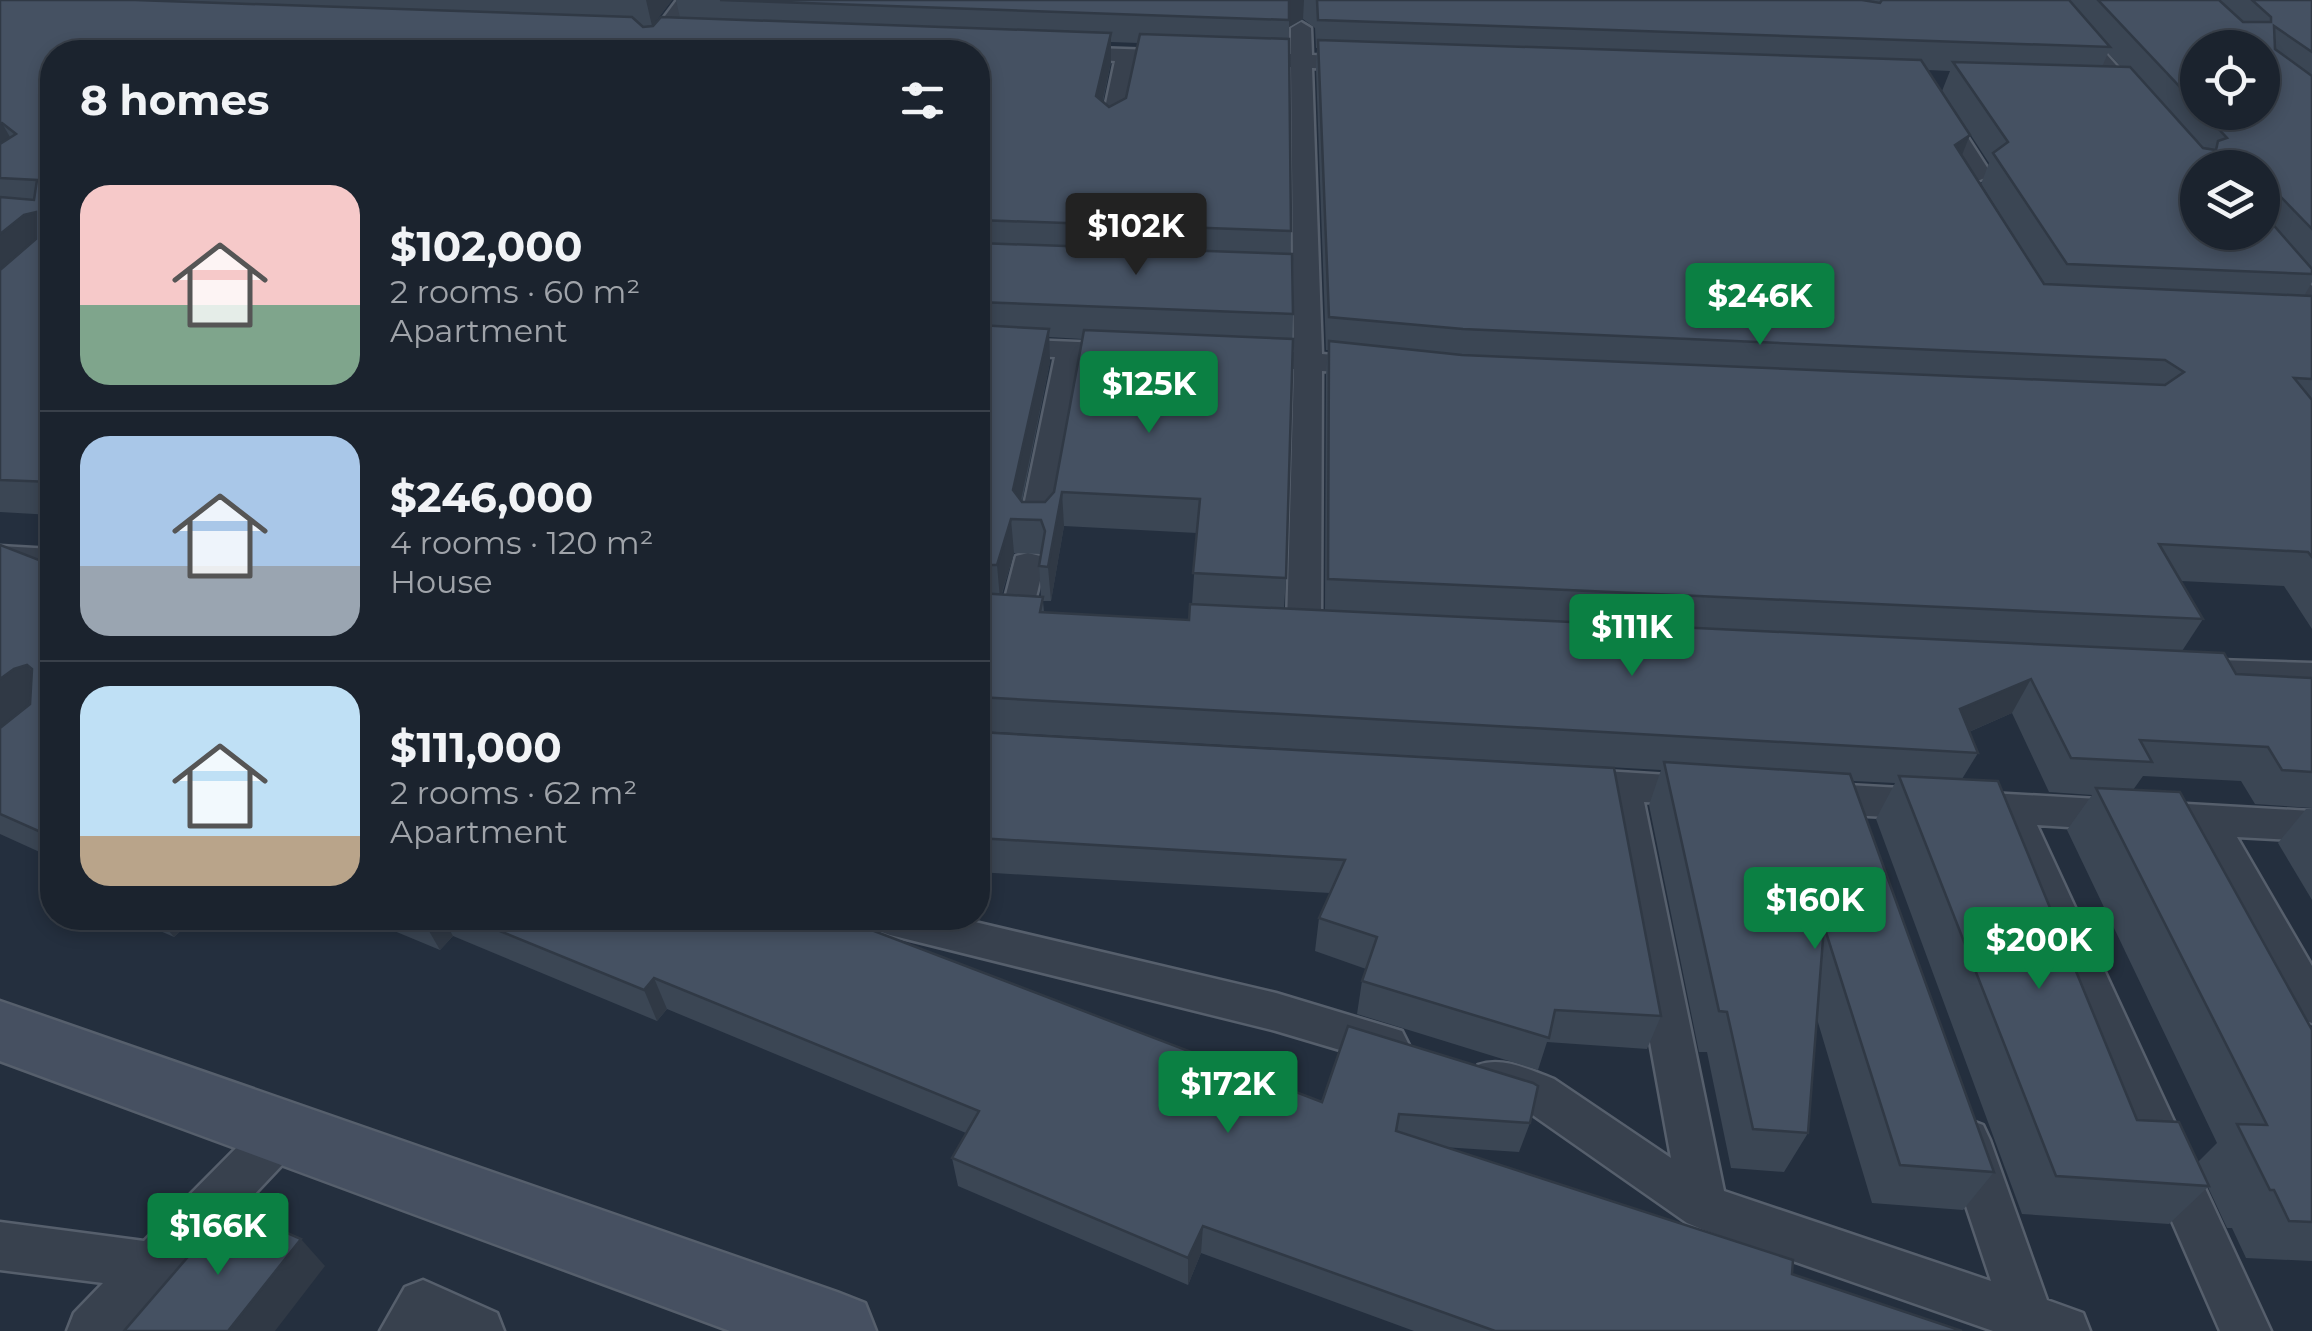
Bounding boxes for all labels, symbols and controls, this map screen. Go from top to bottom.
map controls [2180,30,2280,250]
button: locate [2180,30,2280,130]
icon: filters [895,73,950,128]
text: 8 homes [80,74,269,126]
button: layers [2180,150,2280,250]
pin: $102K [1066,193,1206,278]
text: $102K [1088,206,1184,245]
text: $102,000 [390,220,582,272]
icon: home [160,225,280,345]
pin: $246K [1690,263,1830,348]
text: 2 rooms · 60 m² [390,272,640,311]
text: $246K [1707,276,1813,315]
text: Apartment [390,311,568,350]
pin: $125K [1079,351,1219,436]
text: $125K [1102,364,1196,403]
text: $246,000 [390,471,593,523]
icon: home [160,476,280,596]
text: 4 rooms · 120 m² [390,523,653,562]
text: House [390,562,493,601]
pin: $111K [1562,594,1702,679]
text: $111K [1591,607,1673,646]
text: $111,000 [390,721,562,773]
icon: home [160,726,280,846]
text: 2 rooms · 62 m² [390,773,637,812]
text: Apartment [390,812,568,851]
pin: $160K [1745,867,1885,952]
text: $160K [1766,880,1864,919]
pin: $200K [1969,907,2109,992]
text: $200K [1986,920,2092,959]
pin: $172K [1158,1051,1298,1136]
text: $172K [1180,1064,1276,1103]
pin: $166K [148,1193,288,1278]
text: $166K [169,1206,267,1245]

